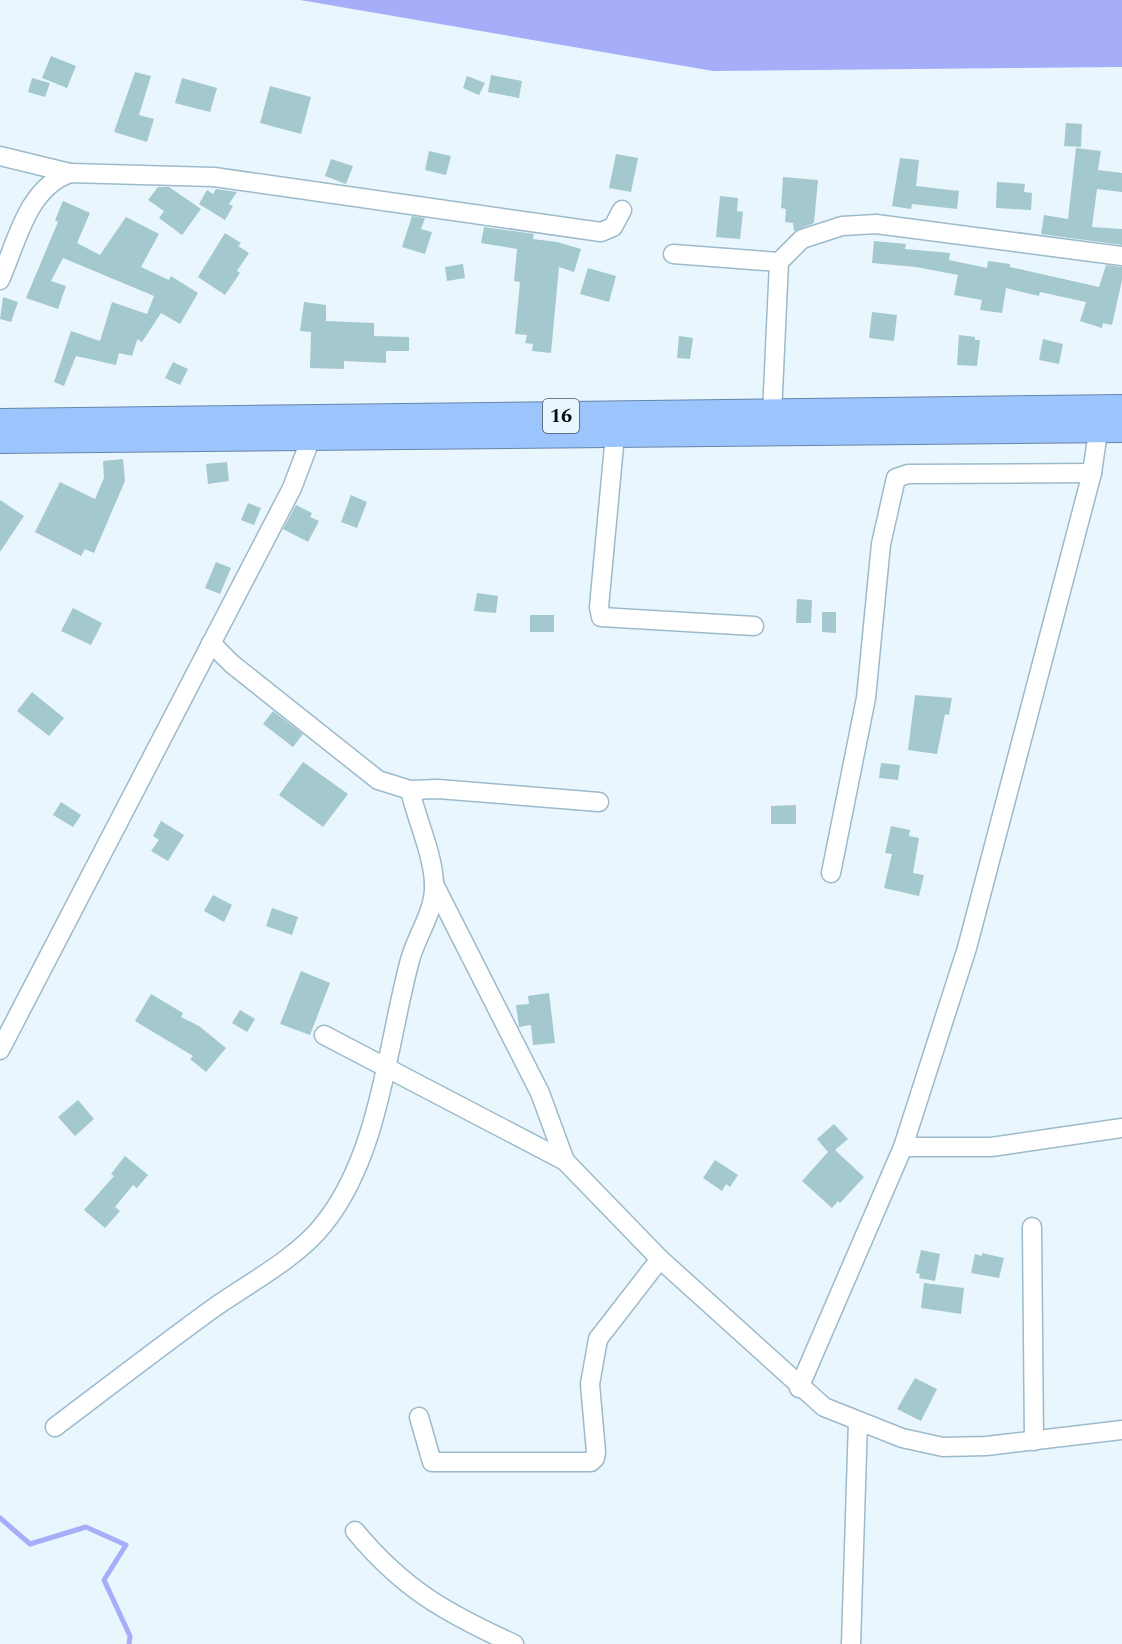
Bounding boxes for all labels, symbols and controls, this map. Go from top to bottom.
road number: 16 [543,399,579,433]

